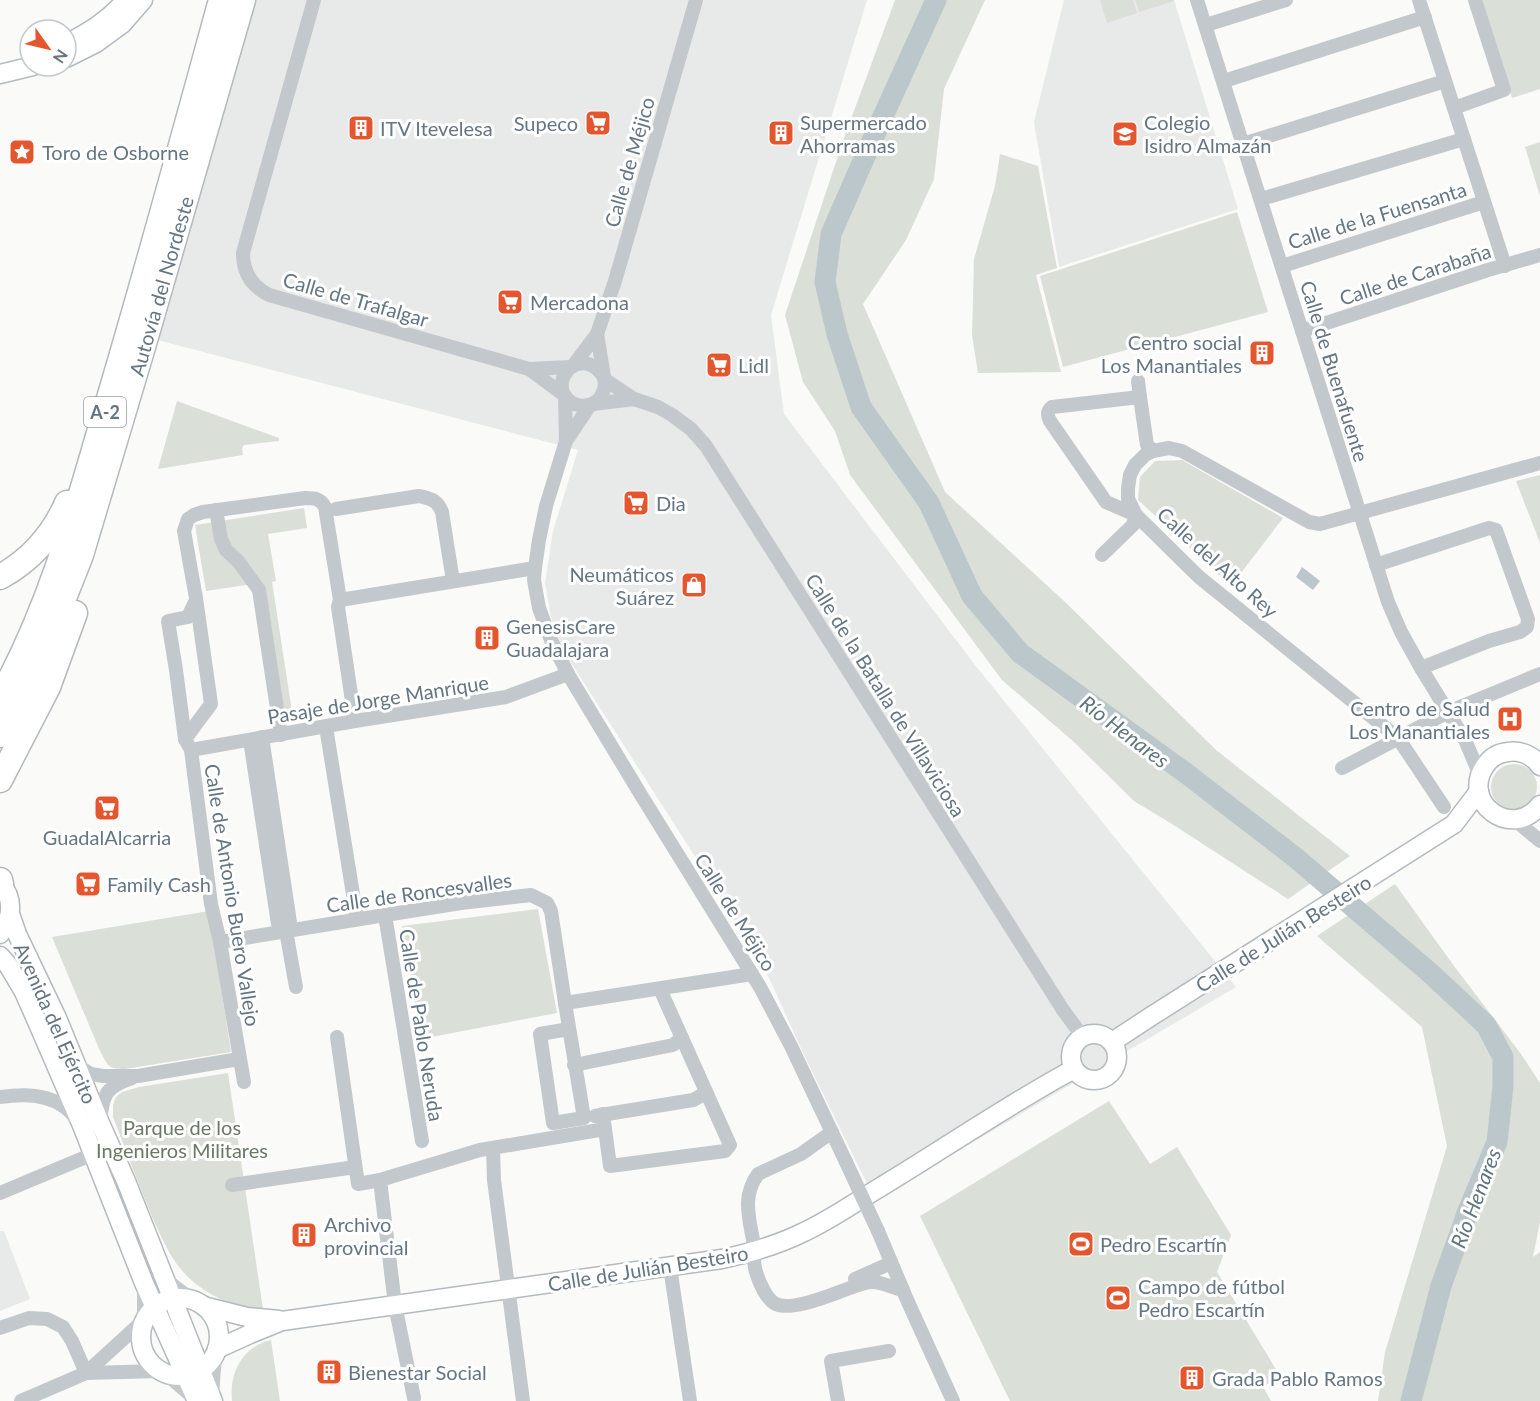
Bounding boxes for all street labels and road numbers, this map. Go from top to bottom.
street label: Calle de Méjico [599,94,659,230]
street label: Calle de la Fuensanta [1285,176,1469,254]
street label: Autovía del Nordeste [124,193,198,379]
street label: Calle de Carabaña [1336,238,1494,310]
street label: Calle de Trafalgar [280,267,432,331]
street label: Calle de Buenafuente [1296,278,1374,464]
road number: A-2 [84,397,126,427]
street label: Calle del Alto Rey [1153,502,1284,623]
street label: Calle de la Batalla de Villaviciosa [801,569,971,821]
street label: Pasaje de Jorge Manrique [266,670,490,728]
street label: Calle de Antonio Buero Vallejo [200,762,266,1028]
street label: Calle de Méjico [690,849,782,975]
street label: Calle de Roncesvalles [325,867,513,917]
street label: Calle de Julián Besteiro [1191,869,1375,997]
street label: Calle de Pablo Neruda [395,927,449,1123]
street label: Avenida del Ejército [10,939,102,1107]
street label: Calle de Julián Besteiro [546,1240,750,1296]

